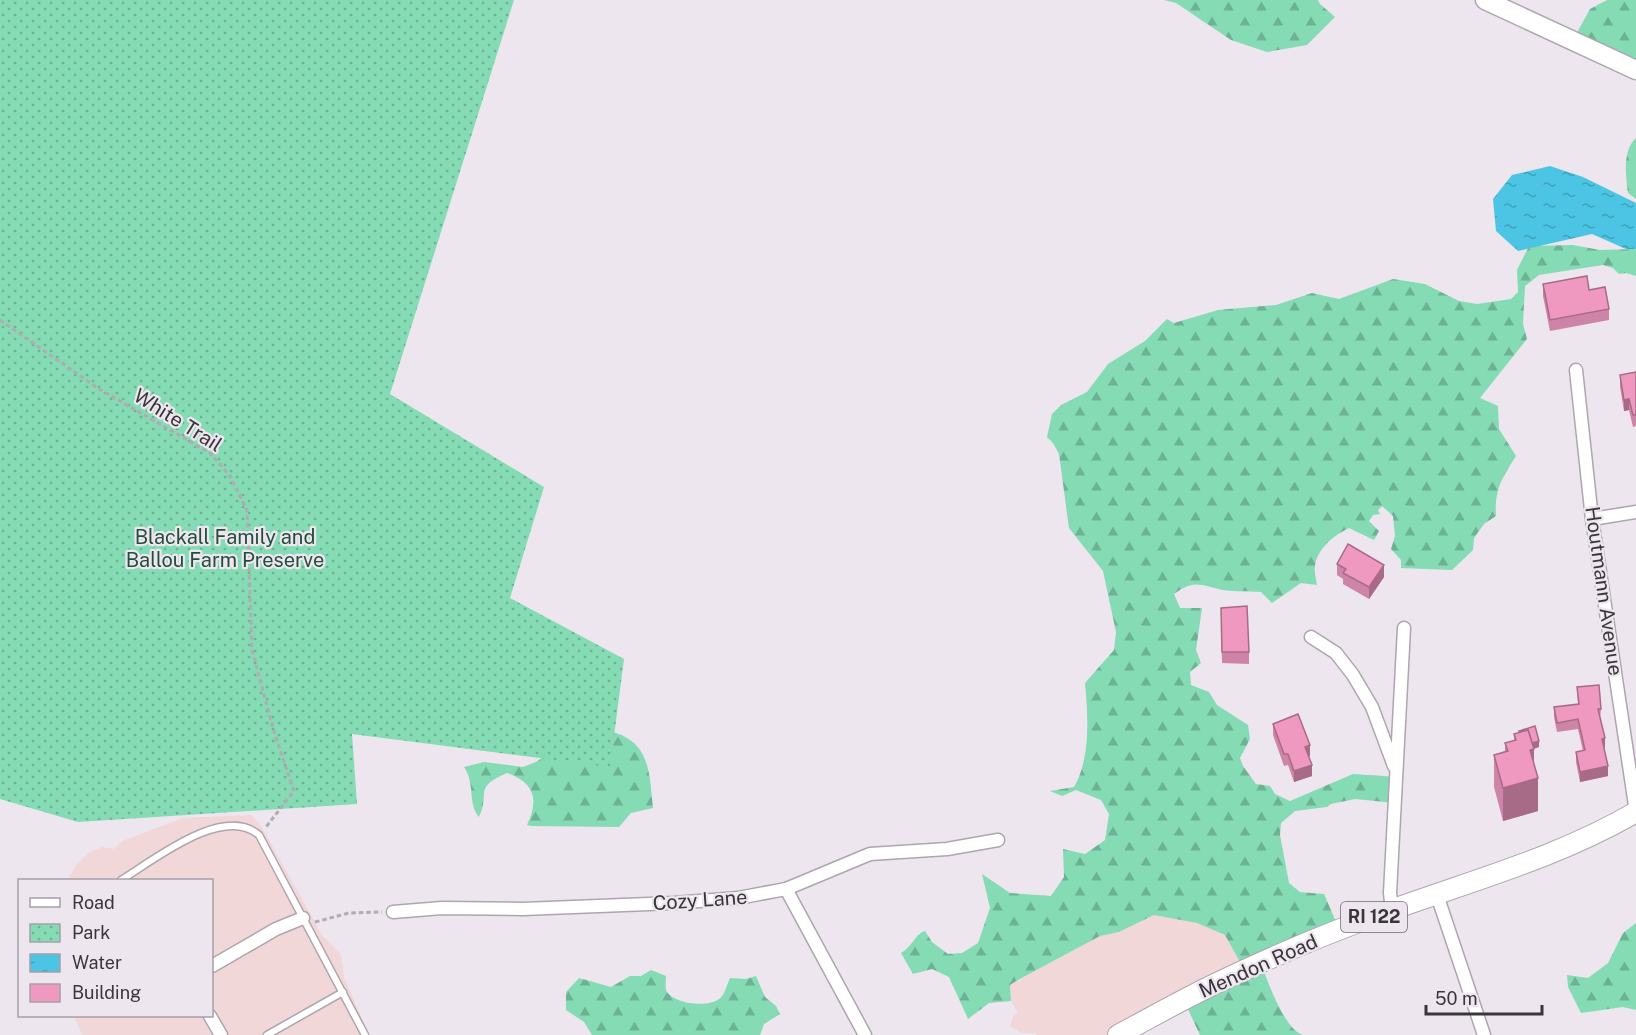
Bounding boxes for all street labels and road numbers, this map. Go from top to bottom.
street label: White Trail [129,383,227,457]
street label: Houtmann Avenue [1580,505,1628,677]
street label: Cozy Lane [652,885,748,915]
road number: RI 122 [1341,902,1407,932]
street label: Mendon Road [1195,929,1321,1003]

